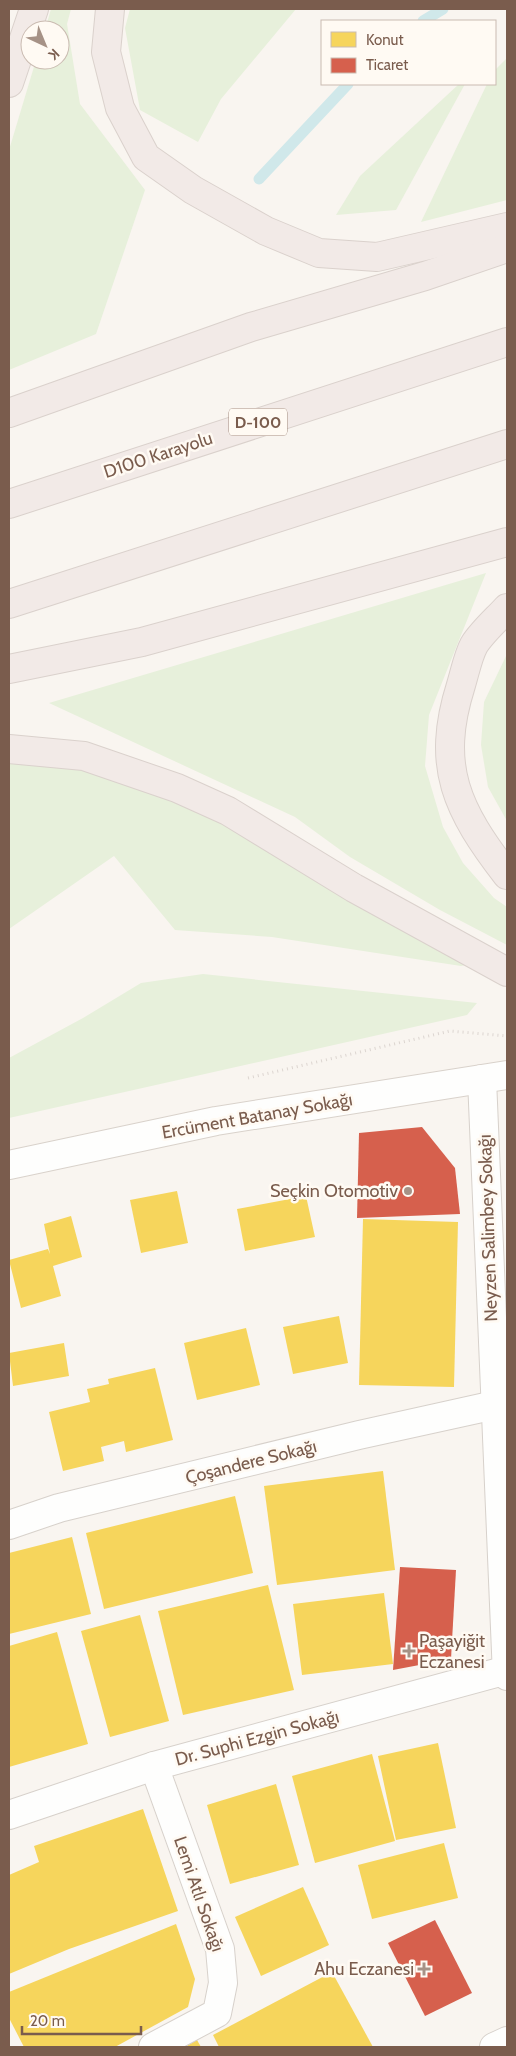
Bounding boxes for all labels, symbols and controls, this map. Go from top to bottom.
north arrow [20,20,70,70]
legend [321,20,496,85]
text: Konut [366,31,404,49]
text: K [44,45,63,64]
text: Ticaret [366,56,408,74]
road number: D-100 [229,408,287,436]
street label: D100 Karayolu [101,427,215,483]
street label: Ercüment Batanay Sokağı [160,1088,354,1144]
street label: Neyzen Salimbey Sokağı [474,1134,502,1322]
place label: Seçkin Otomotiv [270,1180,398,1202]
marker: Seçkin Otomotiv [402,1185,414,1197]
street label: Çoşandere Sokağı [183,1435,319,1489]
place label: Paşayiğit Eczanesi [419,1630,485,1673]
marker: Paşayiğit Eczanesi [403,1645,415,1657]
street label: Dr. Suphi Ezgin Sokağı [173,1706,341,1770]
street label: Lemi Atlı Sokağı [169,1834,229,1954]
place label: Ahu Eczanesi [314,1958,414,1980]
marker: Ahu Eczanesi [418,1963,430,1975]
scale bar [22,2004,141,2036]
text: 20 m [30,2012,65,2030]

